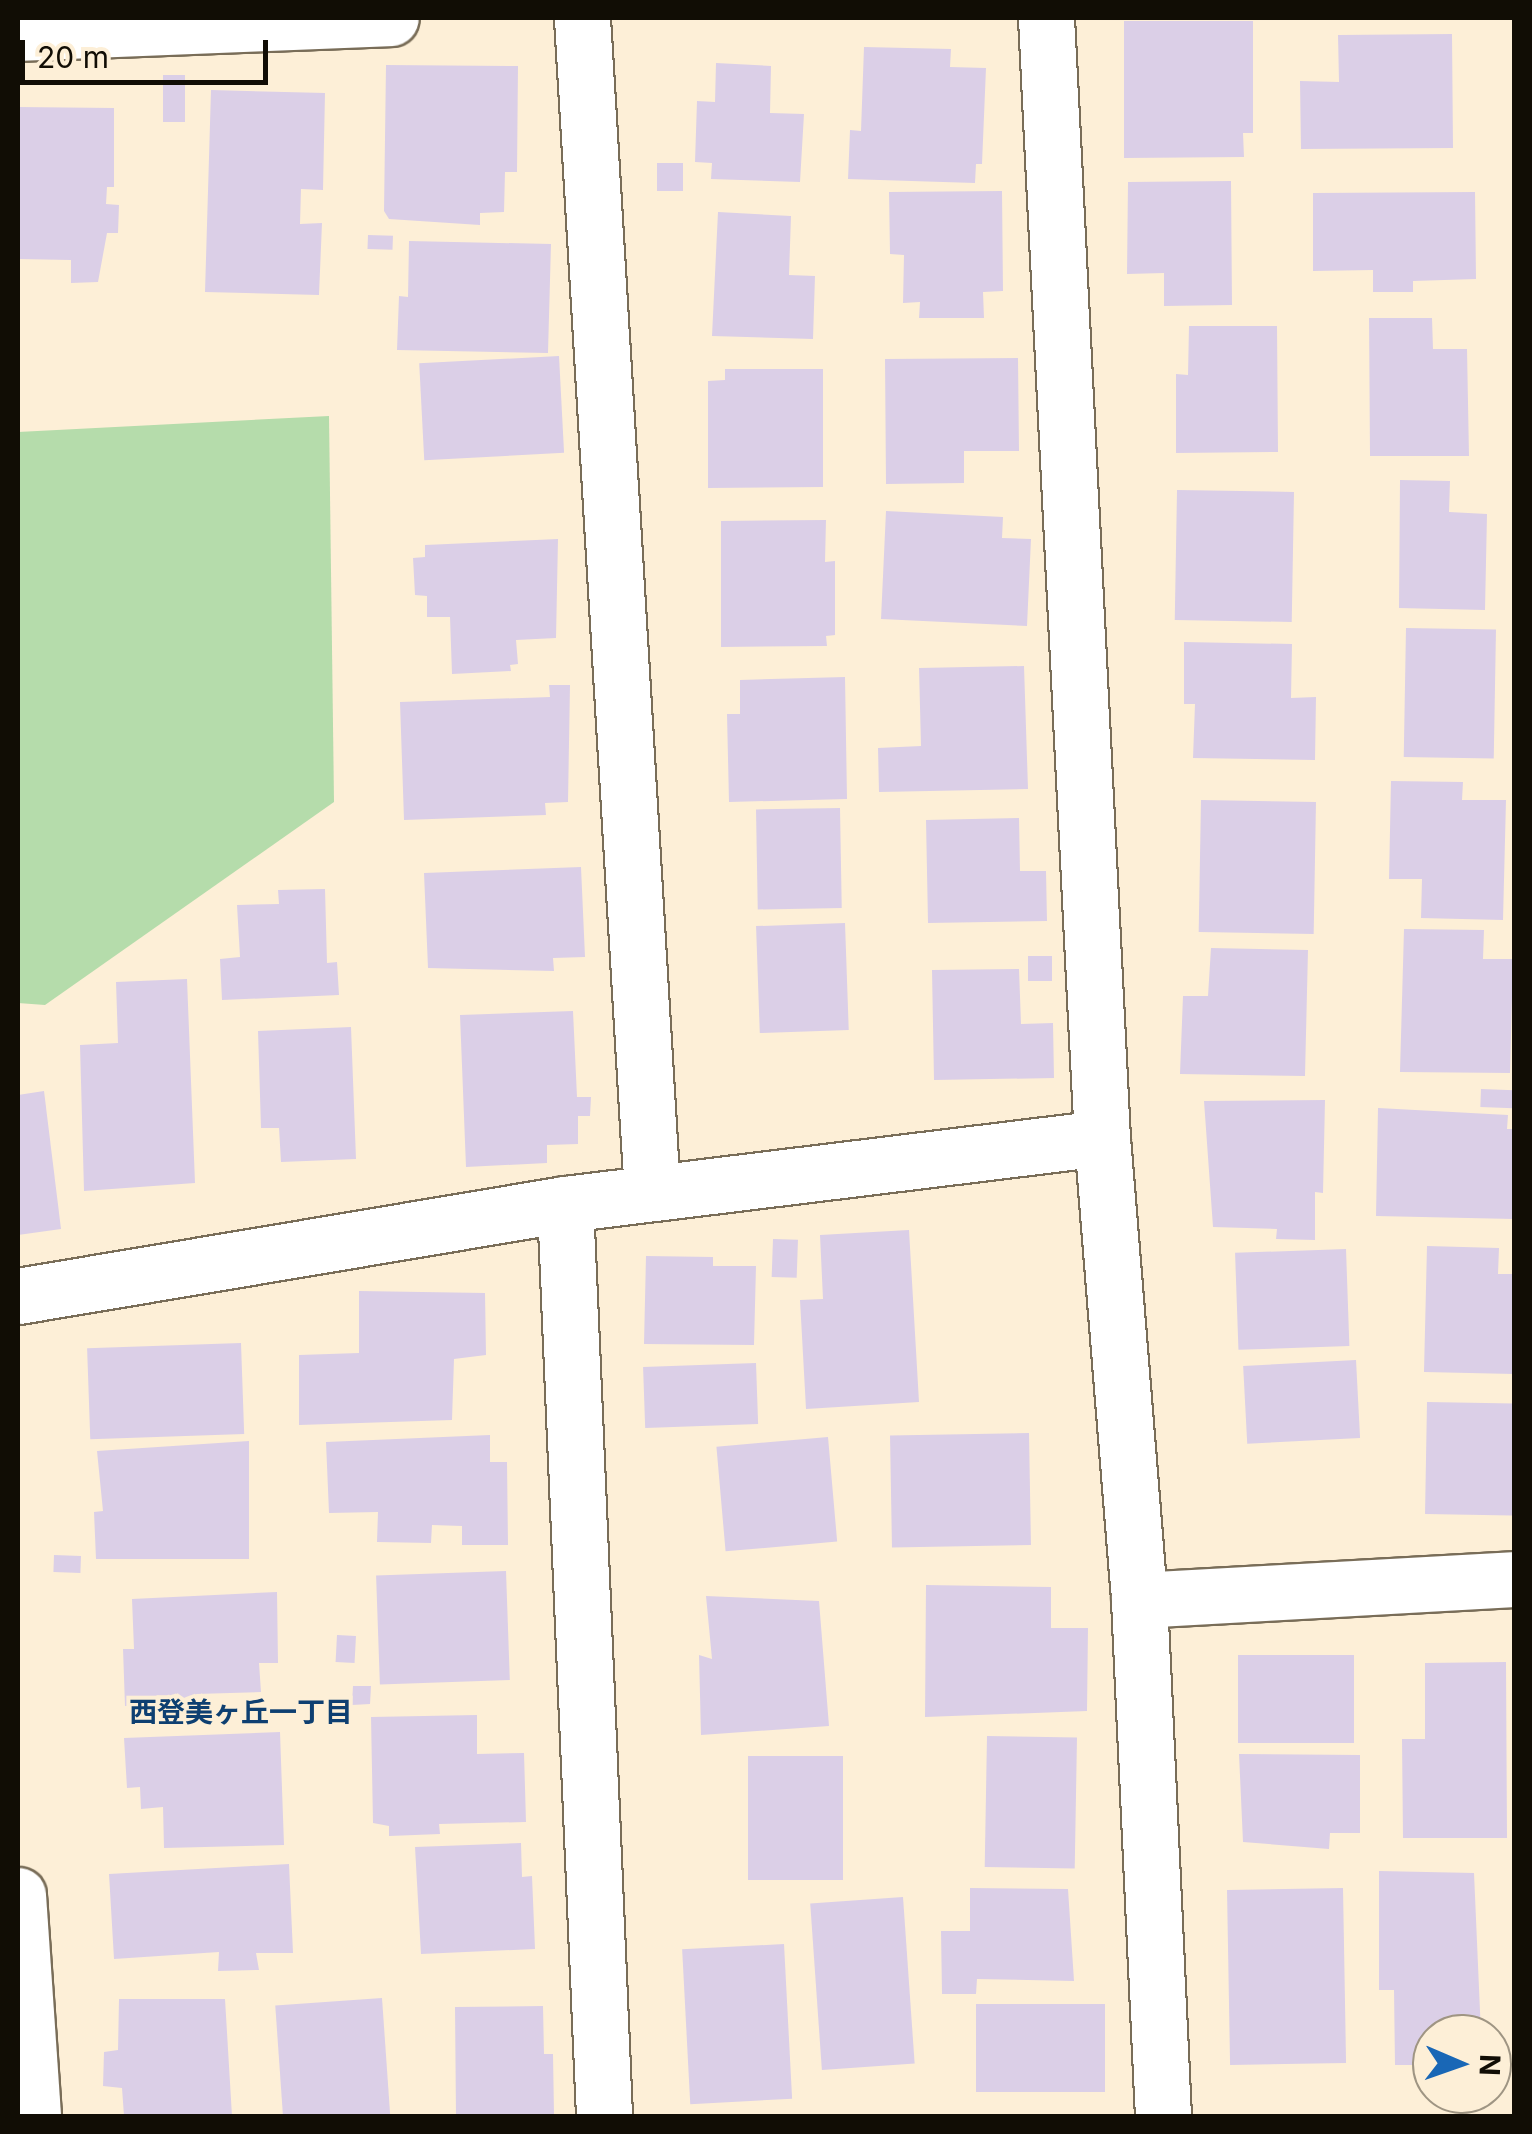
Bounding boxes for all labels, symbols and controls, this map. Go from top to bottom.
scale bar [25,20,272,82]
text: 20 m [37,39,109,75]
district label: 西登美ヶ丘一丁目 [129,1695,353,1729]
north arrow [1412,2014,1512,2114]
text: N [1473,2054,1507,2076]

